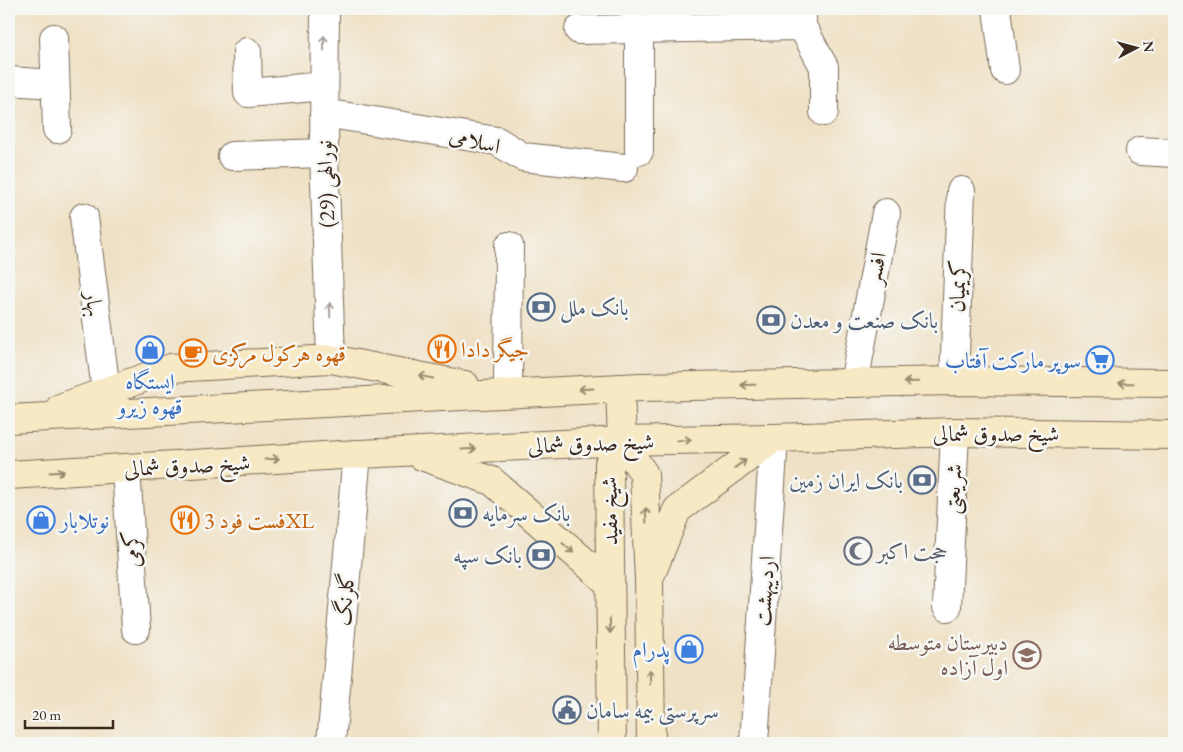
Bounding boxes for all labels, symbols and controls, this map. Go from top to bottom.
north arrow [1110,22,1160,72]
one-way arrow [319,35,329,52]
text: N [1139,40,1159,54]
street label: اسلامی [446,120,503,161]
street label: نورالهی (29) [309,140,343,228]
street label: افسر [858,250,893,288]
street label: کریمیان [942,259,973,313]
street label: بهار [78,288,110,318]
bank icon: بانک ملل [526,292,556,322]
place label: بانک ملل [560,293,629,323]
one-way arrow [325,303,334,319]
bank icon: بانک صنعت و معدن [756,305,786,335]
place label: بانک صنعت و معدن [790,306,938,335]
restaurant icon: جیگر دادا [427,334,457,364]
shop icon: ایستگاه قهوه زیرو [135,335,165,365]
place label: جیگر دادا [461,335,529,364]
cafe icon: قهوه هرکول مرکزی [178,338,208,368]
place label: قهوه هرکول مرکزی [212,339,346,369]
supermarket icon: سوپر مارکت آفتاب [1085,345,1115,375]
place label: سوپر مارکت آفتاب [945,346,1081,375]
place label: ایستگاه قهوه زیرو [115,367,183,421]
one-way arrow [418,372,434,382]
one-way arrow [903,377,919,387]
one-way arrow [1118,378,1134,388]
one-way arrow [740,380,756,390]
one-way arrow [578,385,594,394]
street label: شیخ صدوق شمالی [933,419,1059,453]
street label: شیخ صدوق شمالی [527,427,655,465]
one-way arrow [676,435,692,445]
one-way arrow [461,444,477,453]
street label: شیخ صدوق شمالی [123,448,251,488]
one-way arrow [264,455,280,464]
one-way arrow [732,458,746,469]
street label: شریعتی [937,463,969,515]
bank icon: بانک ایران زمین [907,465,937,495]
place label: بانک ایران زمین [789,466,903,495]
one-way arrow [49,468,65,477]
street label: شیخ مفید [594,476,630,546]
bank icon: بانک سرمایه [448,498,478,528]
place label: بانک سرمایه [482,499,571,528]
shop icon: نوتلابار [26,505,56,535]
restaurant icon: فست فود 3XL [170,505,200,535]
place label: نوتلابار [58,506,109,535]
place label: فست فود 3XL [204,506,314,535]
one-way arrow [641,507,651,523]
street label: کرمی [116,529,147,569]
mosque icon: حجت اکبر [843,536,873,566]
place label: حجت اکبر [875,537,948,566]
bank icon: بانک سپه [526,540,556,570]
place label: بانک سپه [453,541,522,570]
one-way arrow [561,542,574,553]
street label: اردیبهشت [748,555,781,627]
street label: گلرنگ [328,571,361,627]
one-way arrow [605,618,615,634]
place label: دبیرستان متوسطه اول آزاده [887,628,1008,682]
shop icon: پدرام [674,634,704,664]
place label: پدرام [632,635,670,669]
school or university icon: دبیرستان متوسطه اول آزاده [1012,640,1042,670]
one-way arrow [646,669,655,685]
public building icon: سرپرستی بیمه سامان [552,695,582,725]
place label: سرپرستی بیمه سامان [586,696,719,726]
scale bar [25,697,112,729]
text: 20 m [32,705,61,724]

